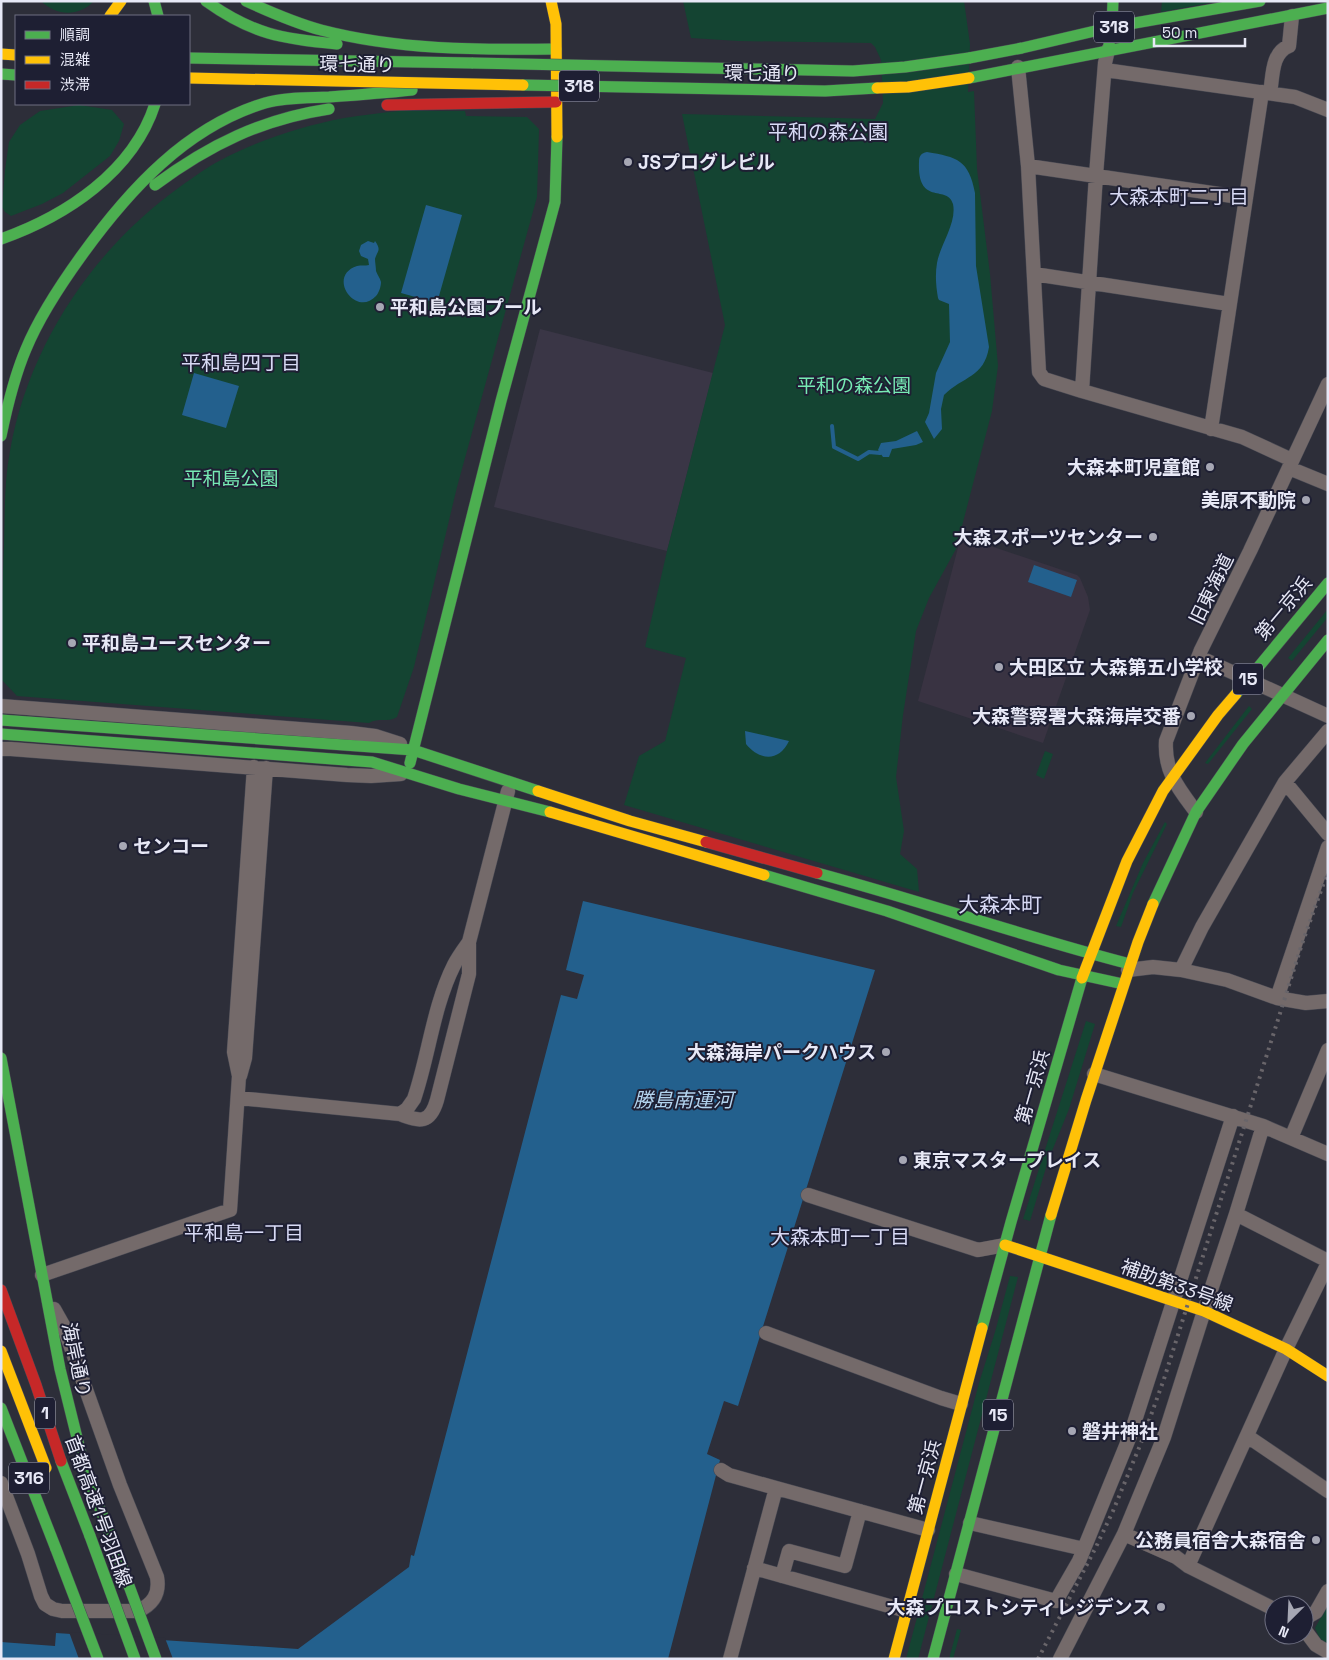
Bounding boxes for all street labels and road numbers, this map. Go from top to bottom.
road number: 318 [1094,12,1134,42]
street label: 環七通り [319,51,395,78]
street label: 環七通り [724,60,800,87]
road number: 318 [559,70,599,102]
street label: 旧東海道 [1184,550,1239,629]
street label: 第一京浜 [1249,571,1317,645]
road number: 15 [1233,664,1263,694]
street label: 第一京浜 [1010,1047,1055,1127]
street label: 補助第33号線 [1117,1254,1237,1317]
street label: 海岸通り [56,1320,97,1400]
road number: 1 [35,1398,55,1429]
road number: 15 [983,1400,1013,1430]
street label: 首都高速1号羽田線 [59,1432,138,1591]
street label: 第一京浜 [903,1437,946,1517]
road number: 316 [9,1462,49,1494]

